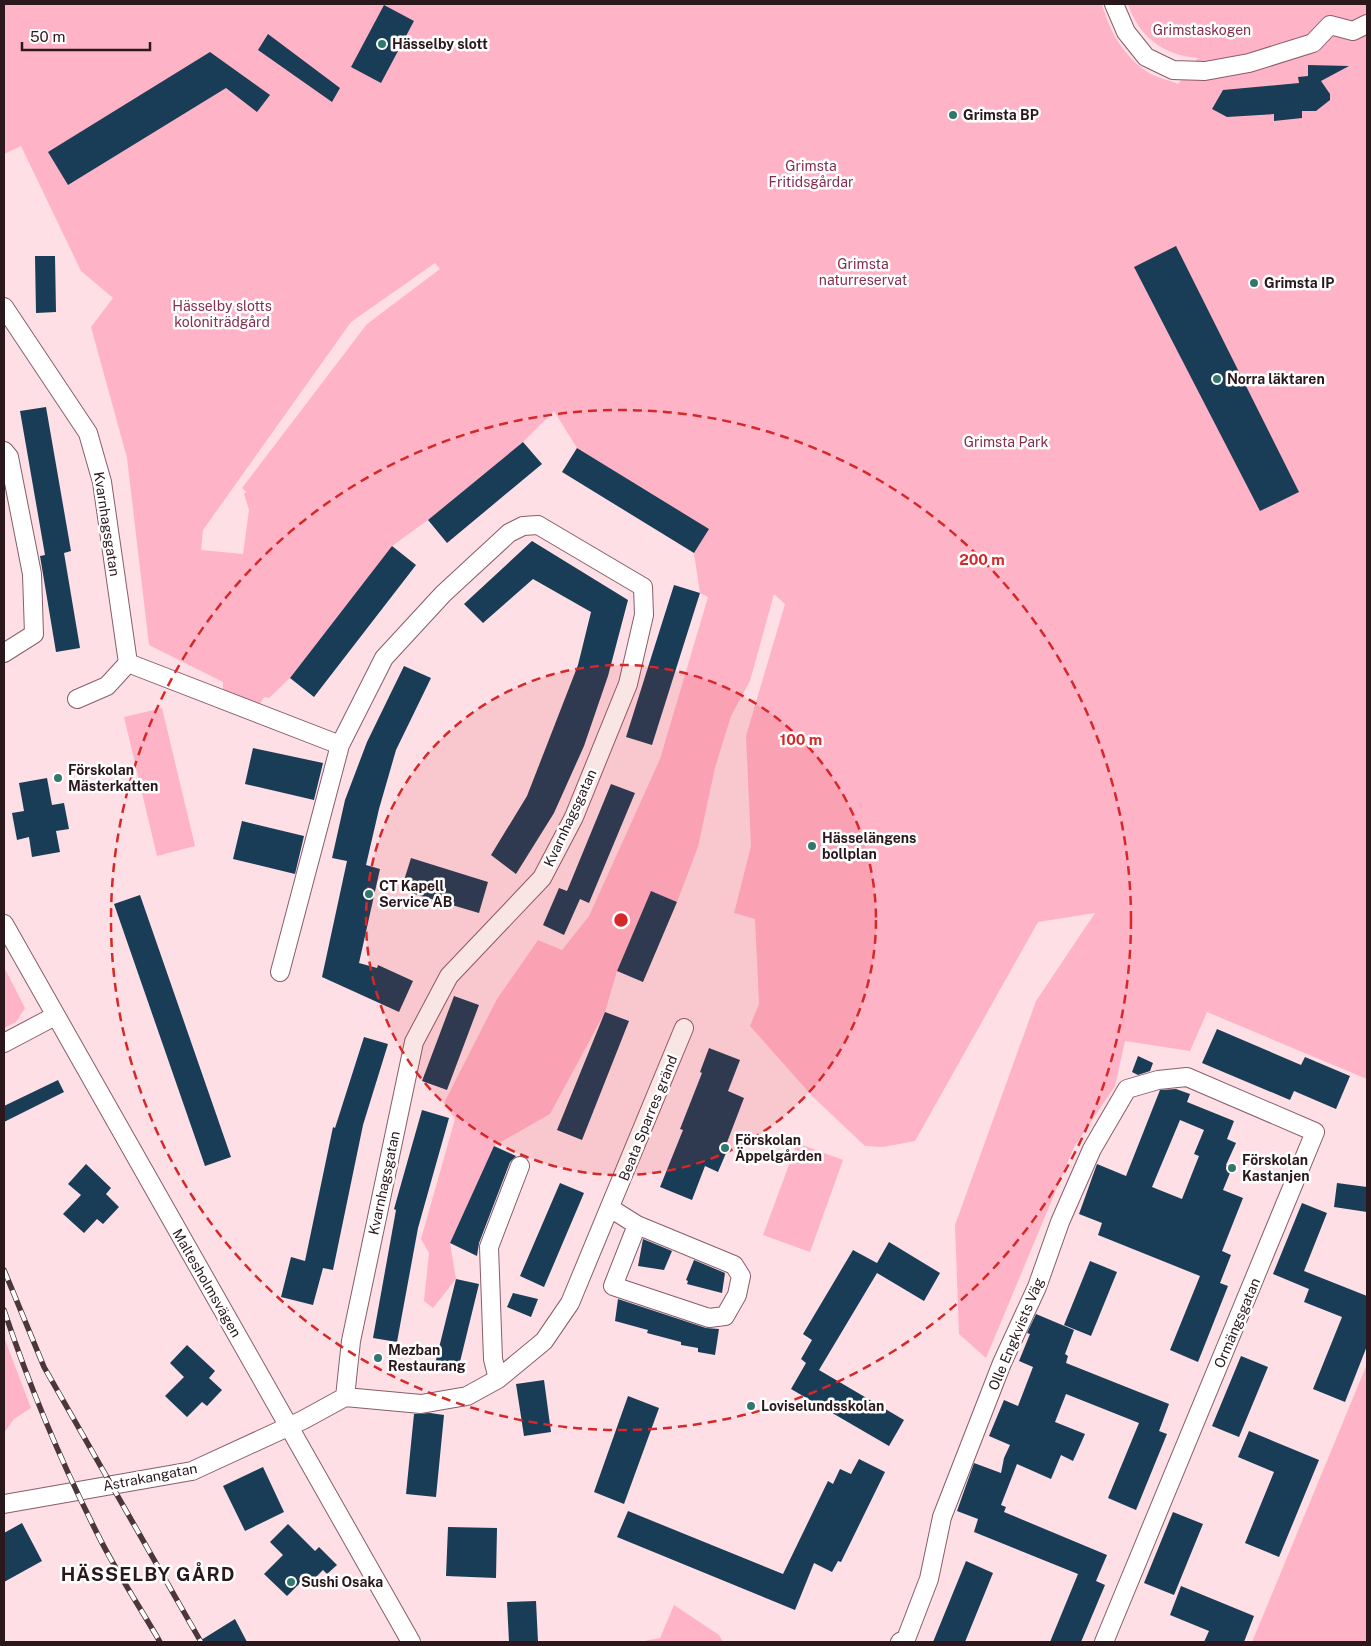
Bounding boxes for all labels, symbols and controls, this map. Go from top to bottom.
scale bar [22,20,150,52]
park label: Grimstaskogen [1153,22,1251,38]
text: 50 m [30,28,65,45]
place label: Hässelby slott [392,36,488,52]
marker: Hässelby slott [376,38,388,50]
place label: Grimsta BP [963,107,1039,123]
marker: Grimsta BP [947,109,959,121]
park label: Grimsta Fritidsgårdar [769,158,853,190]
park label: Grimsta naturreservat [819,256,907,288]
place label: Grimsta IP [1264,275,1334,291]
marker: Grimsta IP [1248,277,1260,289]
park label: Hässelby slotts koloniträdgård [172,298,272,330]
place label: Norra läktaren [1227,371,1325,387]
marker: Norra läktaren [1211,373,1223,385]
park label: Grimsta Park [964,434,1048,450]
street label: Kvarnhagsgatan [91,471,123,577]
text: 200 m [959,551,1005,568]
text: 100 m [780,731,822,748]
place label: Förskolan Mästerkatten [68,762,158,794]
street label: Kvarnhagsgatan [540,767,600,869]
marker: Förskolan Mästerkatten [52,772,64,784]
place label: Hässelängens bollplan [822,830,916,862]
marker: Hässelängens bollplan [806,840,818,852]
place label: CT Kapell Service AB [379,878,452,910]
marker: CT Kapell Service AB [363,888,375,900]
centre of rings [612,911,630,929]
street label: Beata Sparres gränd [616,1053,680,1183]
street label: Kvarnhagsgatan [365,1130,403,1236]
place label: Förskolan Äppelgården [735,1132,822,1164]
marker: Förskolan Äppelgården [719,1142,731,1154]
place label: Förskolan Kastanjen [1242,1152,1310,1184]
marker: Förskolan Kastanjen [1226,1162,1238,1174]
street label: Maltesholmsvägen [169,1226,245,1340]
street label: Olle Engkvists Väg [985,1275,1047,1393]
street label: Ormängsgatan [1211,1276,1263,1370]
place label: Mezban Restaurang [388,1342,466,1374]
marker: Mezban Restaurang [372,1352,384,1364]
place label: Loviselundsskolan [761,1398,884,1414]
marker: Loviselundsskolan [745,1400,757,1412]
street label: Astrakangatan [101,1460,199,1494]
district label: HÄSSELBY GÅRD [61,1562,235,1585]
place label: Sushi Osaka [301,1574,383,1590]
marker: Sushi Osaka [285,1576,297,1588]

